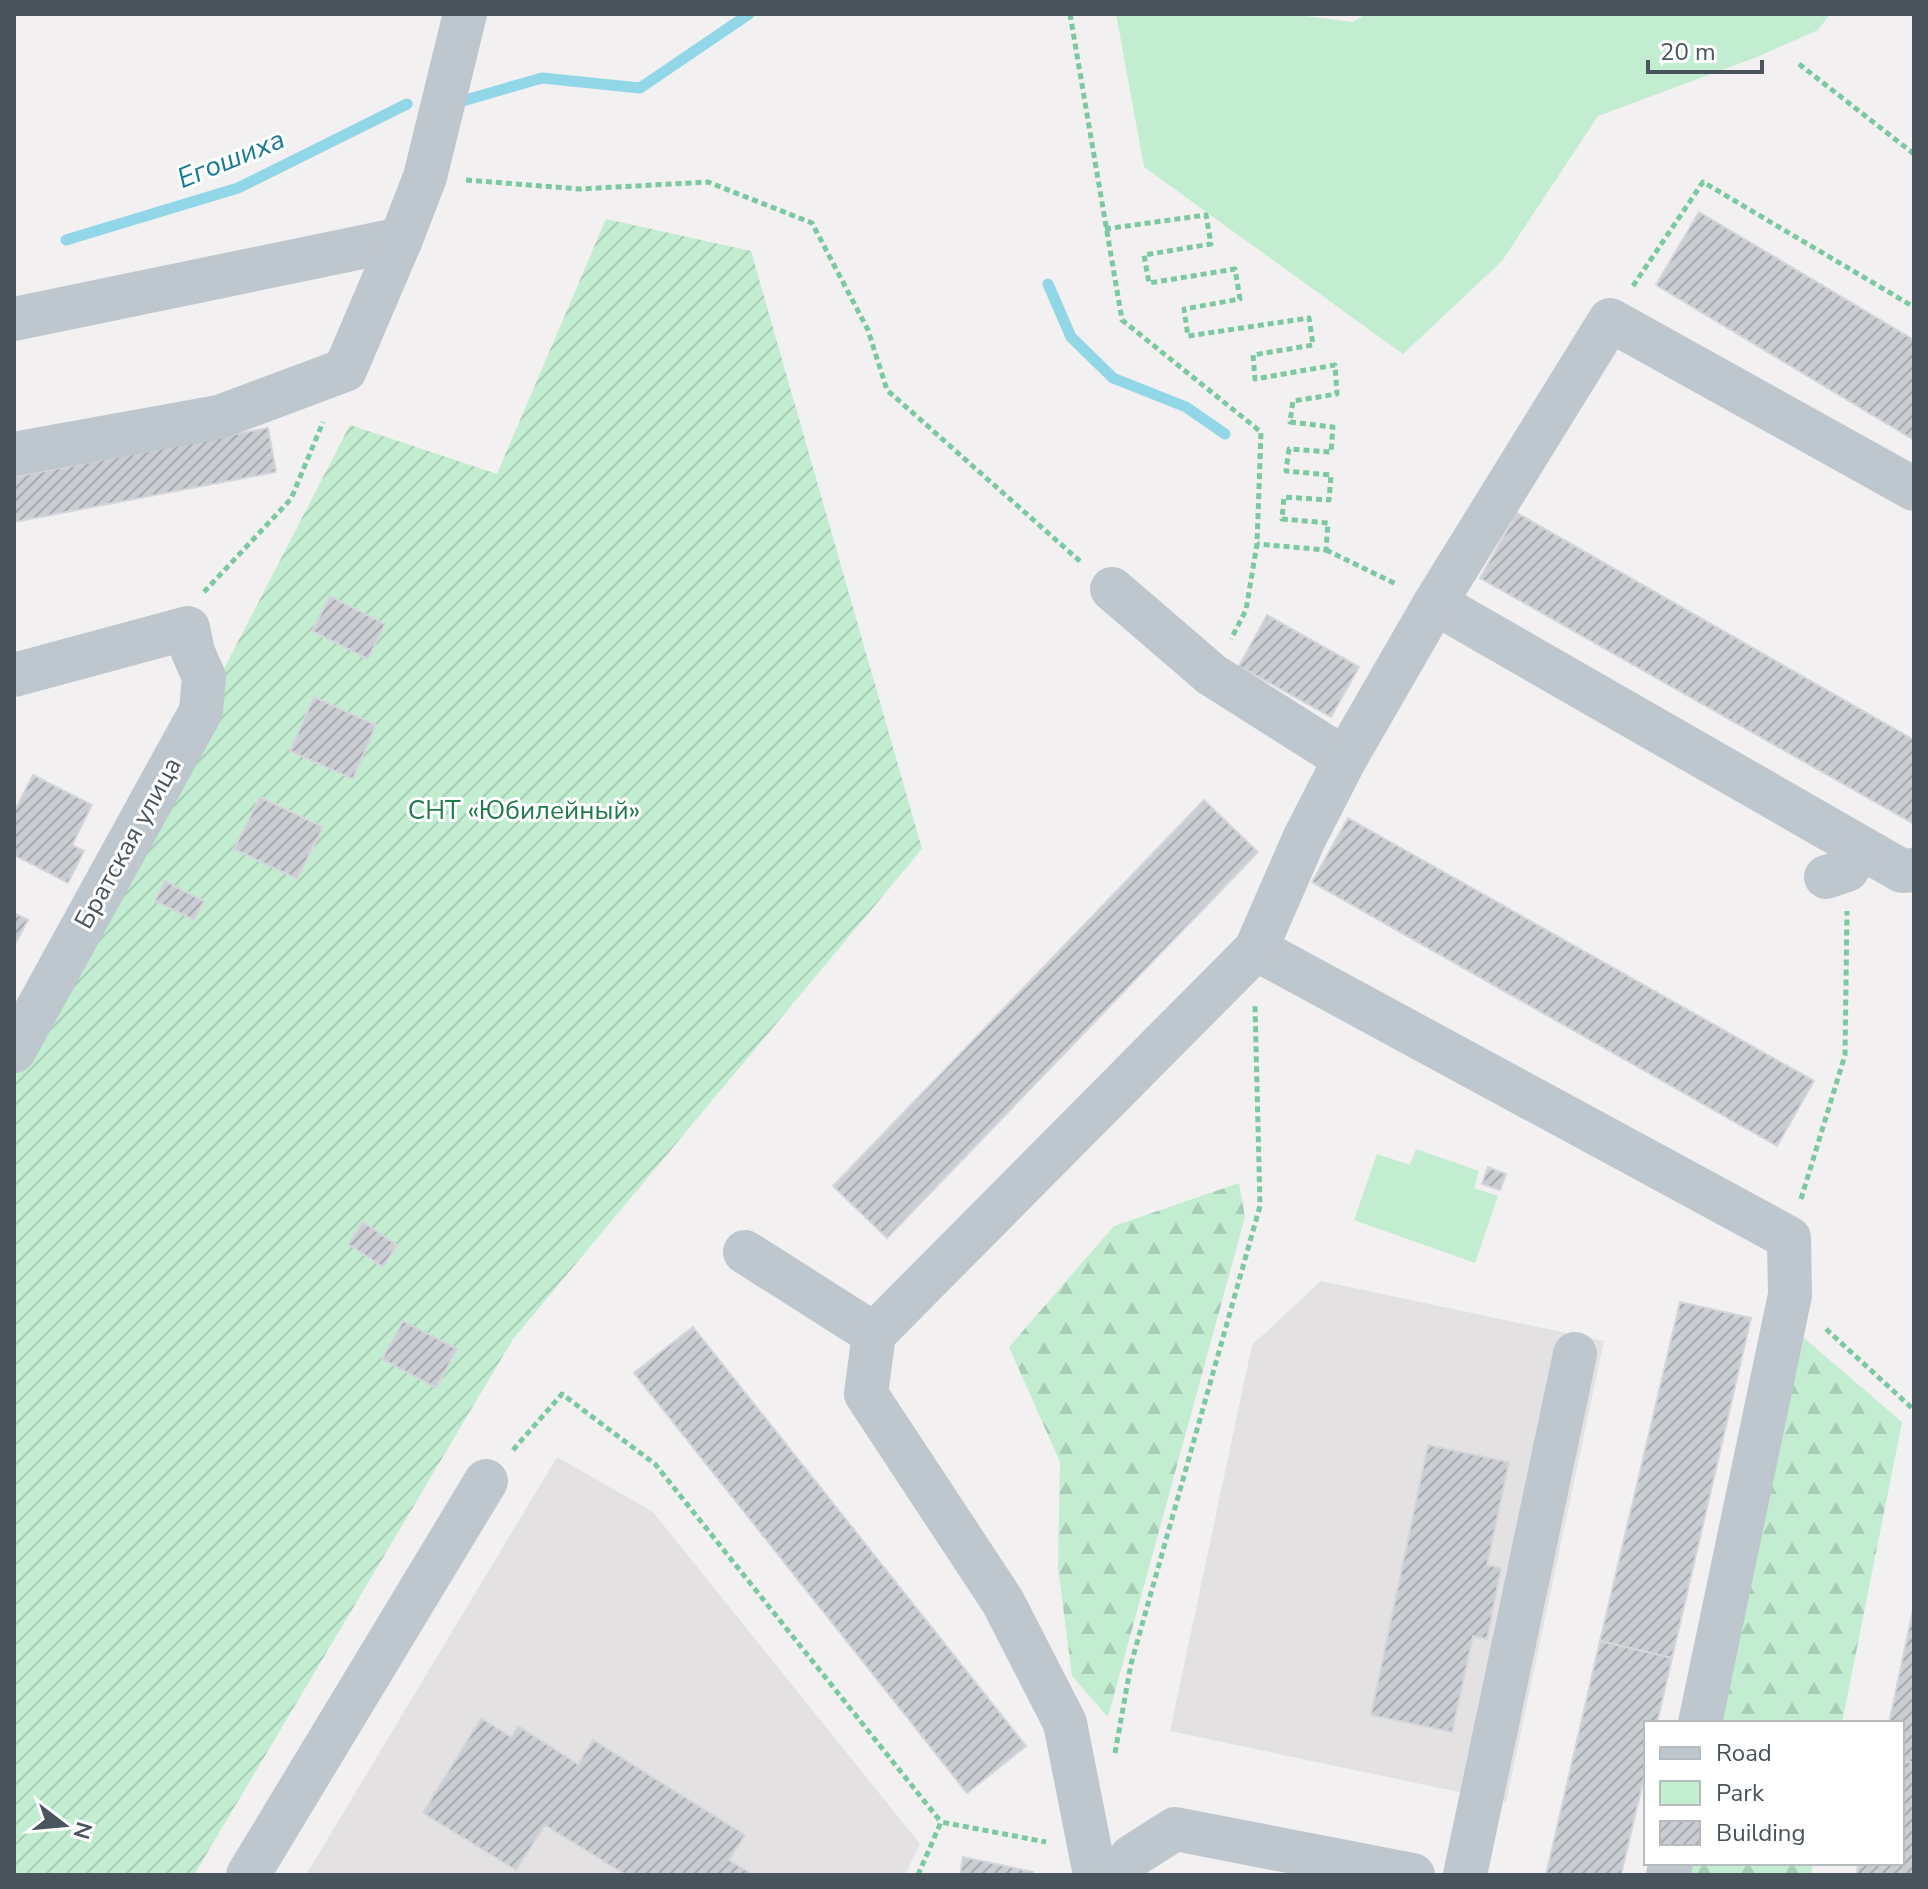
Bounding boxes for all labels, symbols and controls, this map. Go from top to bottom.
scale bar [1648,24,1762,74]
text: 20 m [1660,36,1716,68]
water label: Егошиха [171,120,291,198]
street label: Братская улица [66,751,190,935]
park label: СНТ «Юбилейный» [408,793,640,828]
legend [1644,1721,1904,1865]
text: Road [1716,1737,1772,1769]
text: Park [1716,1777,1765,1809]
north arrow [24,1785,104,1865]
text: Building [1716,1817,1806,1849]
text: N [66,1818,99,1842]

